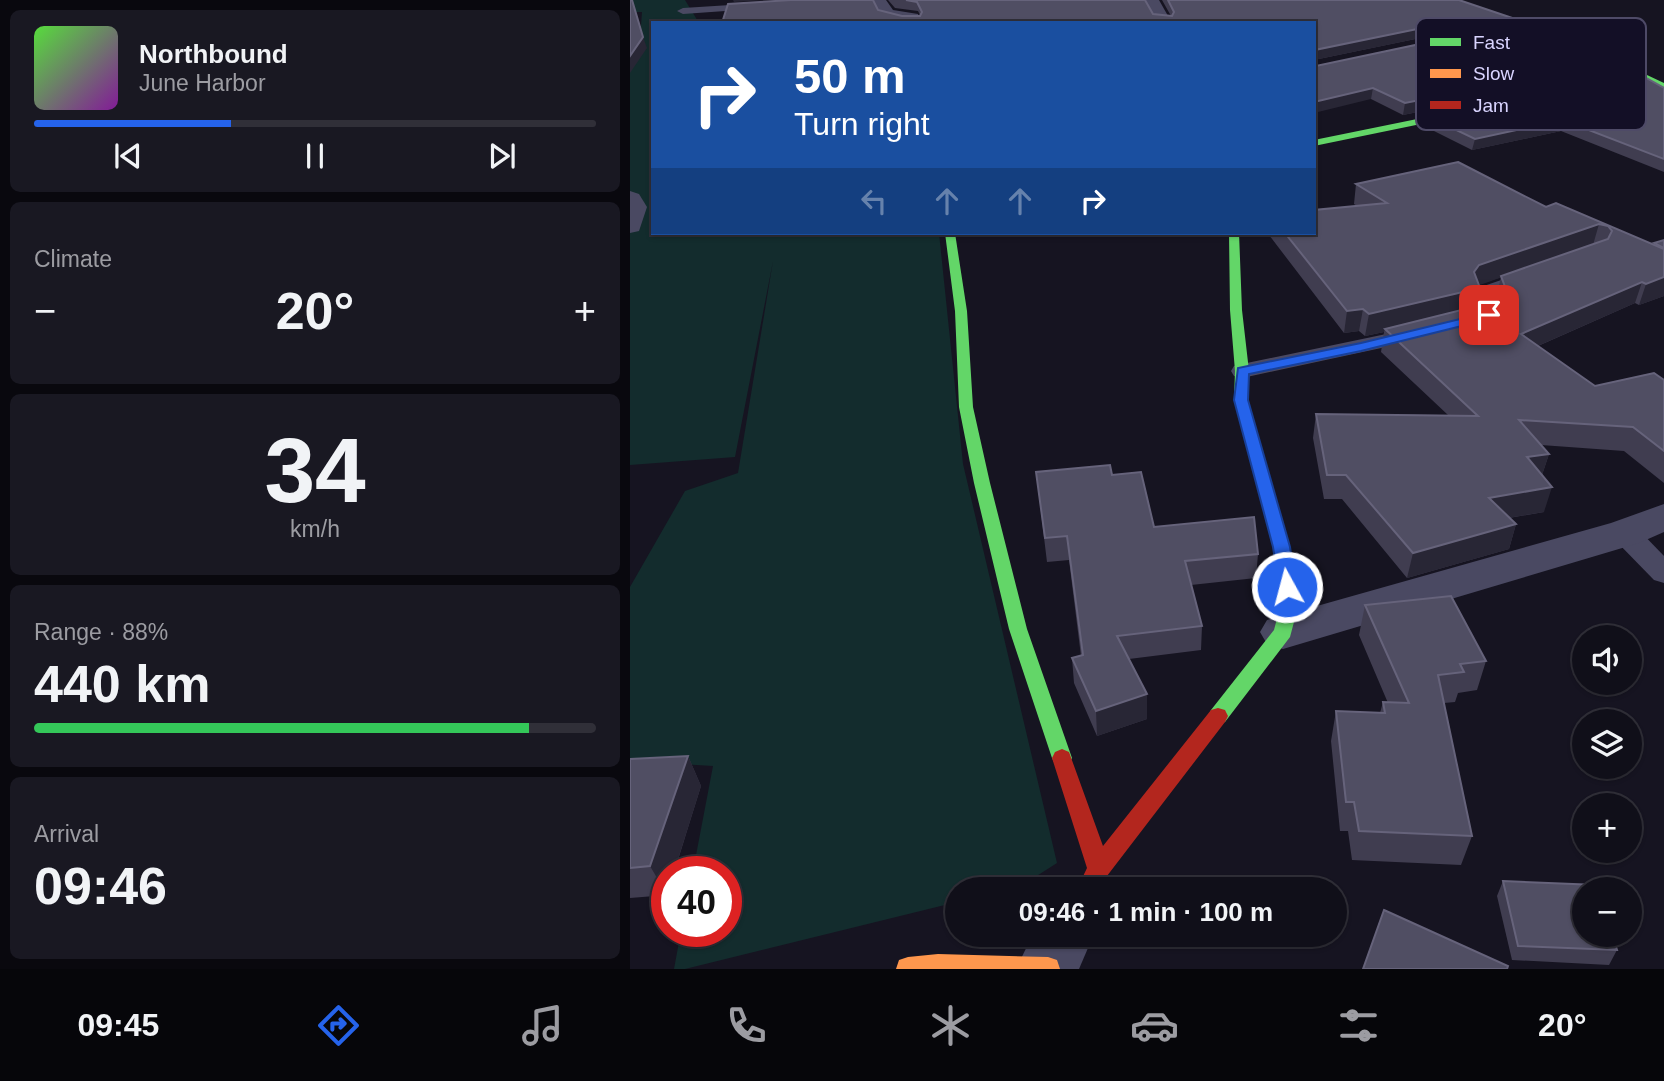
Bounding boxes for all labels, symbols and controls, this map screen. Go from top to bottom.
legend [1416,18,1646,130]
text: Fast [1473,32,1511,53]
text: Northbound [139,39,288,69]
icon: right [679,49,770,140]
text: 50 m [794,49,906,103]
text: Slow [1473,63,1514,84]
text: June Harbor [139,70,266,96]
text: Jam [1473,95,1509,116]
text: Turn right [794,106,930,142]
icon: previous [109,137,147,175]
icon: pause [296,137,334,175]
icon: next [483,137,521,175]
icon: left [855,182,893,220]
icon: ahead [928,182,966,220]
icon: ahead [1001,182,1039,220]
icon: right [1074,182,1112,220]
text: Climate [34,246,112,272]
text: 20° [276,282,354,340]
pin [1459,285,1519,345]
text: − [34,290,56,332]
text: + [574,290,596,332]
icon: arrive [1470,296,1508,334]
text: 34 [264,420,366,521]
text: km/h [290,516,340,542]
position arrow [1250,550,1324,624]
text: Range · 88% [34,619,168,645]
map controls [1572,625,1642,947]
button: sound [1572,625,1642,695]
text: 440 km [34,655,210,713]
button: layers [1572,709,1642,779]
button: + [1572,793,1642,863]
text: Arrival [34,821,99,847]
speed limit sign: 40 [651,856,742,947]
text: 09:46 [34,857,167,915]
button: − [1572,877,1642,947]
text: 09:46 · 1 min · 100 m [1019,897,1273,927]
icon: directions [314,1001,363,1050]
icon: music [518,1001,567,1050]
icon: phone [722,1001,771,1050]
icon: climate [926,1001,975,1050]
icon: car [1130,1001,1179,1050]
icon: filters [1334,1001,1383,1050]
text: 09:45 [77,1007,159,1043]
text: 20° [1538,1007,1587,1043]

